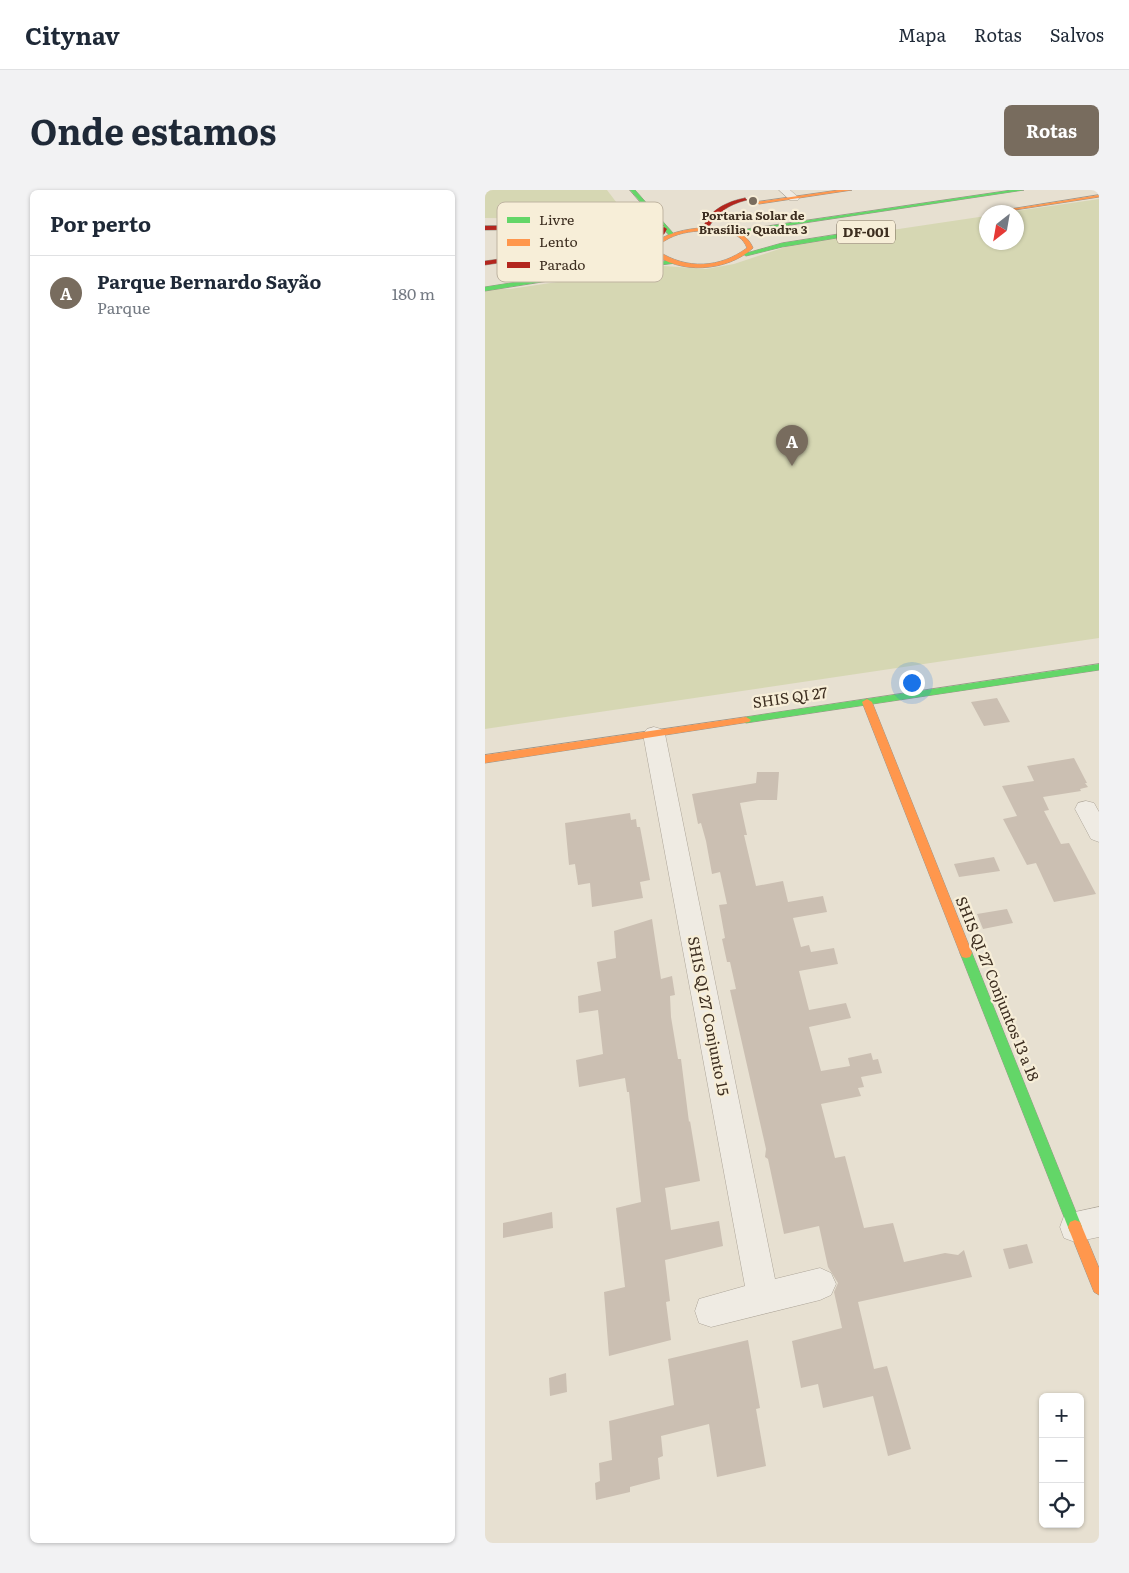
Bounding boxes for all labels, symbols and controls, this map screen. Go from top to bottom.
text: Citynav [25,17,120,52]
text: Mapa [898,21,946,48]
text: Rotas [974,21,1022,48]
text: Salvos [1050,21,1104,48]
text: Onde estamos [30,104,276,156]
button: Rotas [1004,105,1099,156]
marker: Portaria Solar de Brasília, Quadra 3 [747,195,759,207]
legend [497,202,663,282]
north arrow [979,205,1024,250]
place label: Portaria Solar de Brasília, Quadra 3 [699,206,808,238]
text: Por perto [50,207,151,238]
text: Livre [539,209,574,229]
road number: DF-001 [837,221,895,244]
text: Lento [539,231,578,251]
text: Parado [539,254,586,274]
text: Parque Bernardo Sayão [97,267,321,295]
text: A [60,281,72,305]
text: 180 m [392,281,435,305]
text: Parque [97,295,150,319]
pin: A [776,425,808,466]
your location [899,670,925,696]
street label: SHIS QI 27 [751,680,829,713]
street label: SHIS QI 27 Conjuntos 13 a 18 [951,893,1046,1084]
street label: SHIS QI 27 Conjunto 15 [683,934,736,1098]
map controls [1039,1393,1084,1528]
button: + [1039,1393,1084,1438]
button: − [1039,1438,1084,1483]
button: locate [1039,1483,1084,1528]

